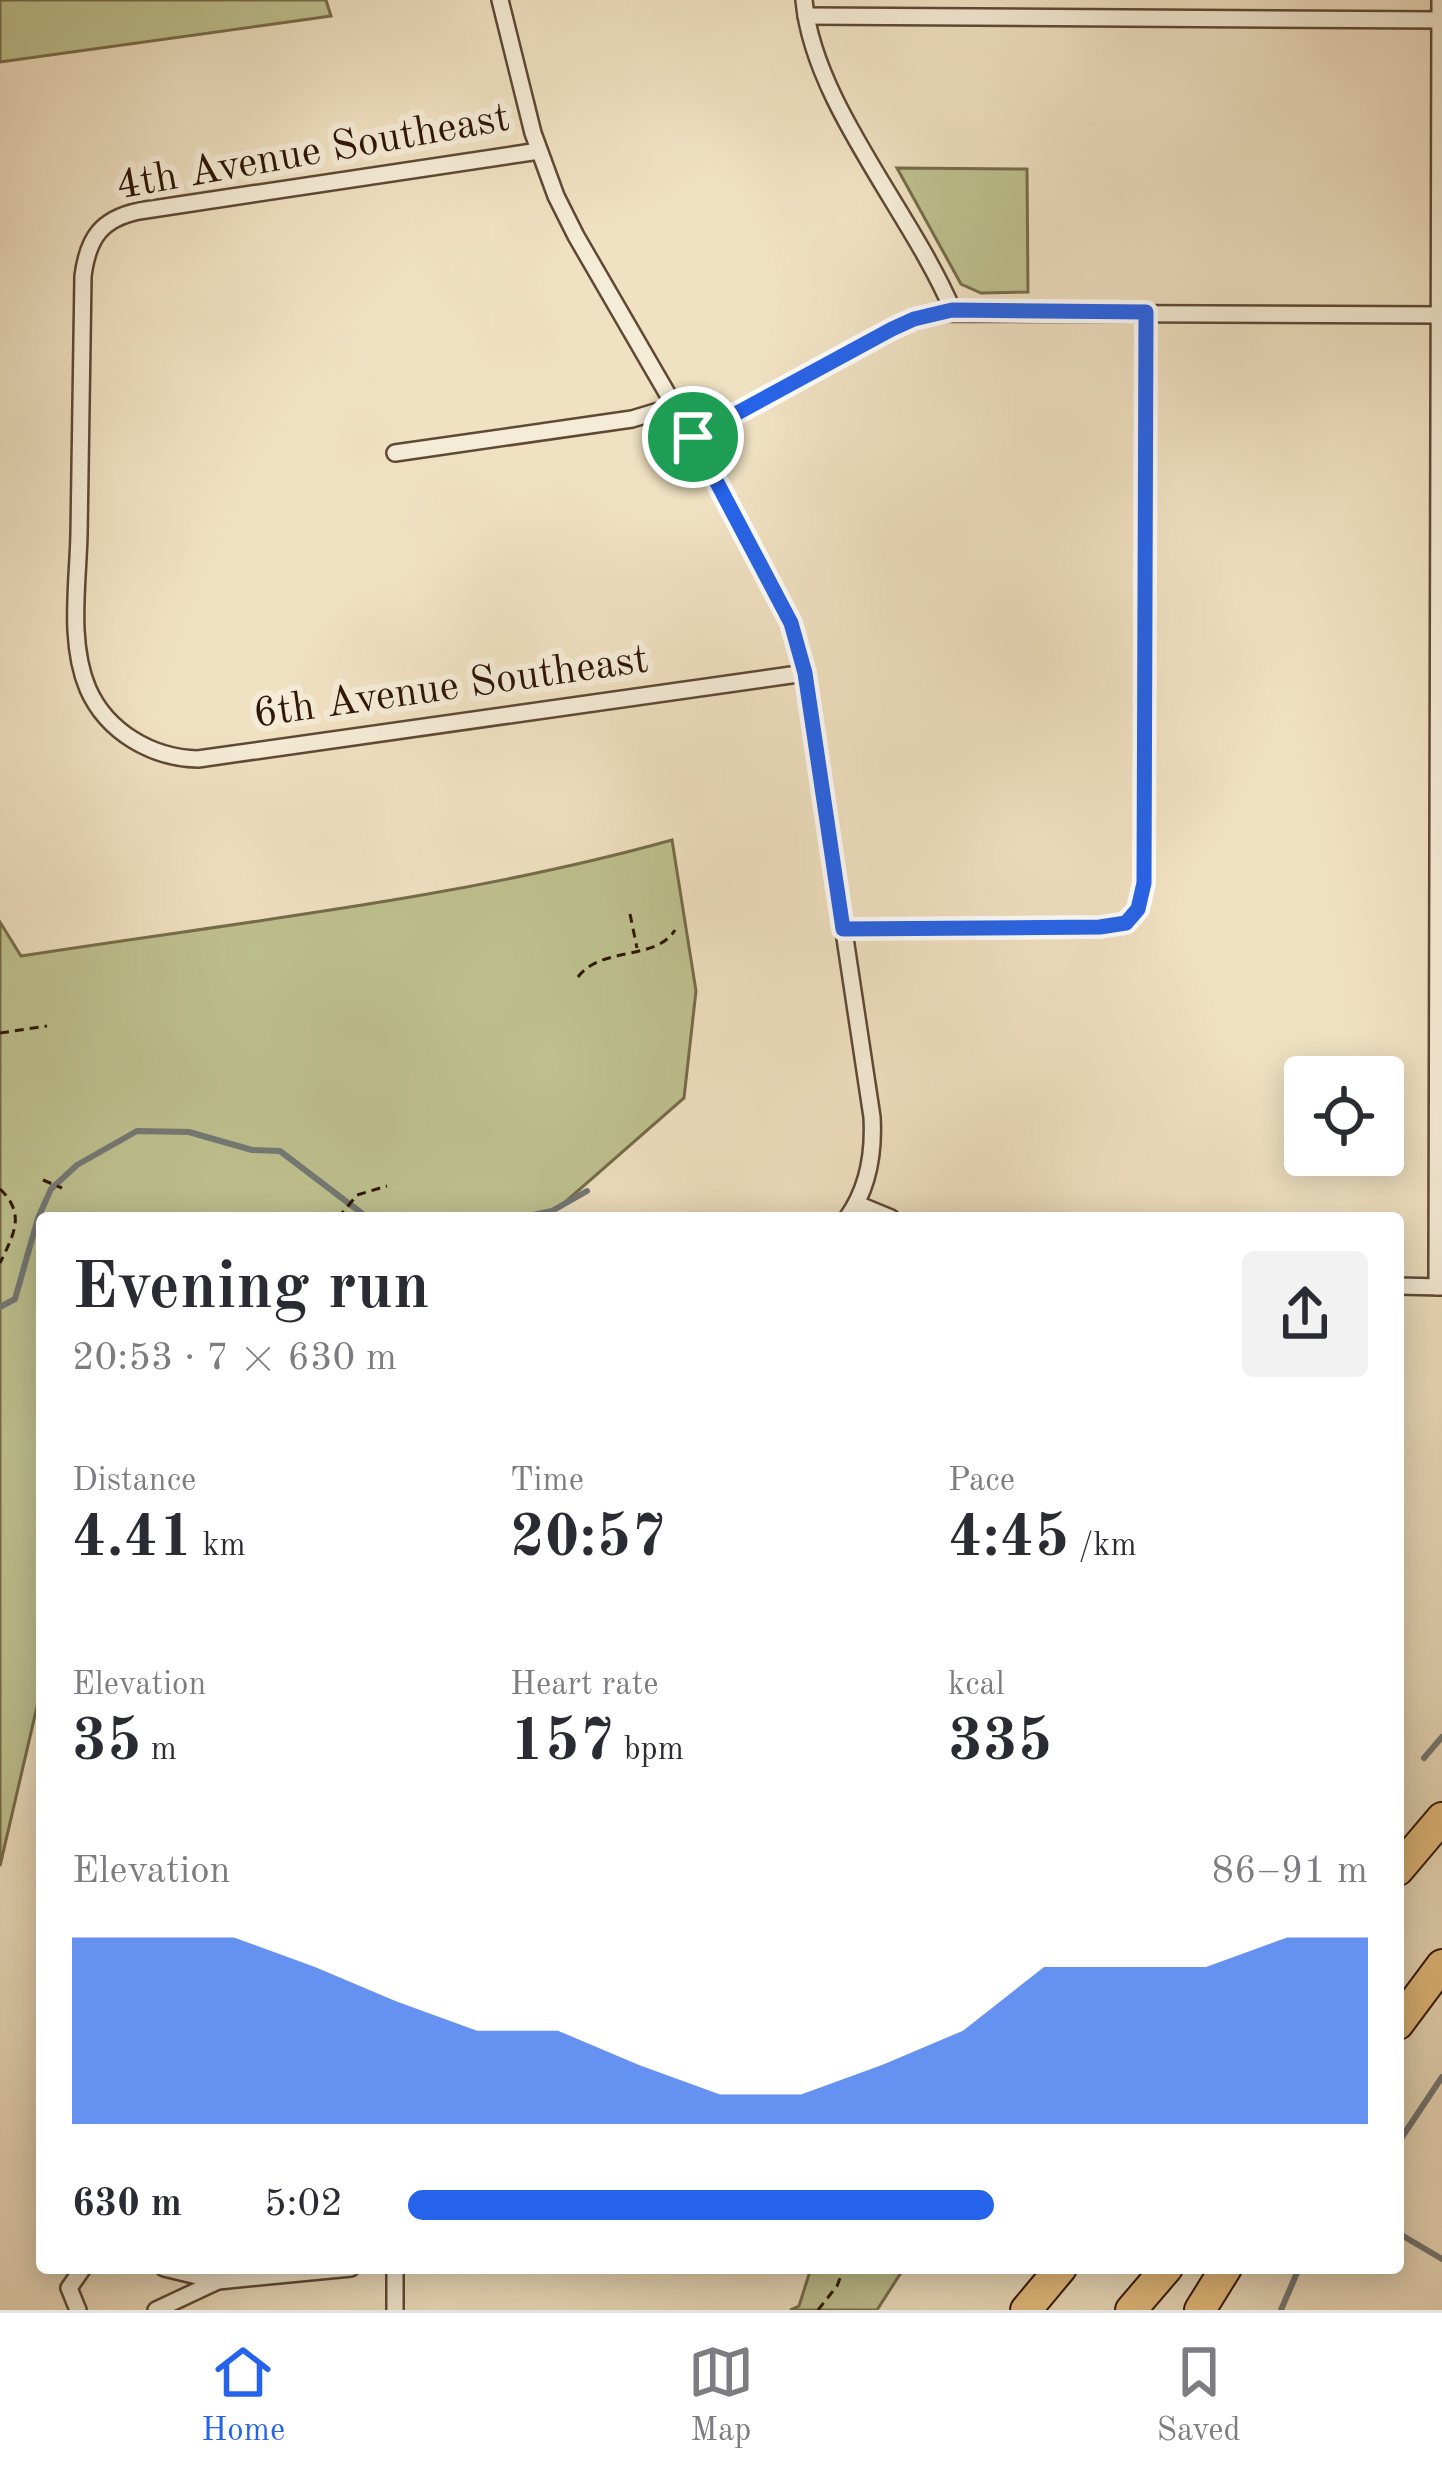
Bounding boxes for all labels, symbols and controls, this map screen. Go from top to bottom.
street label: 4th Avenue Southeast [113,98,513,208]
pin [642,386,744,488]
icon: arrive [660,404,726,470]
street label: 6th Avenue Southeast [251,639,651,737]
map controls [1284,1056,1404,1176]
button: locate [1284,1056,1404,1176]
button: share [1242,1251,1368,1377]
text: Evening run [72,1257,430,1323]
text: 20:53 · 7 × 630 m [72,1339,397,1378]
text: Distance [72,1465,196,1498]
text: Time [510,1465,584,1498]
text: Pace [948,1465,1015,1498]
text: 4.41 [72,1509,193,1569]
text: 20:57 [510,1509,666,1569]
text: 4:45 [948,1509,1069,1569]
text: km [193,1530,246,1563]
text: /km [1069,1530,1137,1563]
text: Elevation [72,1669,206,1702]
text: Heart rate [510,1669,658,1702]
text: kcal [948,1669,1005,1702]
text: 35 [72,1713,142,1773]
text: 157 [510,1713,614,1773]
text: 335 [948,1713,1052,1773]
text: m [142,1734,177,1767]
text: bpm [614,1734,684,1767]
text: Elevation [72,1852,231,1891]
text: 86–91 m [1211,1852,1368,1891]
text: 630 m [72,2185,182,2224]
text: 5:02 [264,2185,343,2224]
tab: Home [201,2339,285,2452]
tab: Map [688,2339,754,2452]
tab: Saved [1157,2339,1241,2452]

